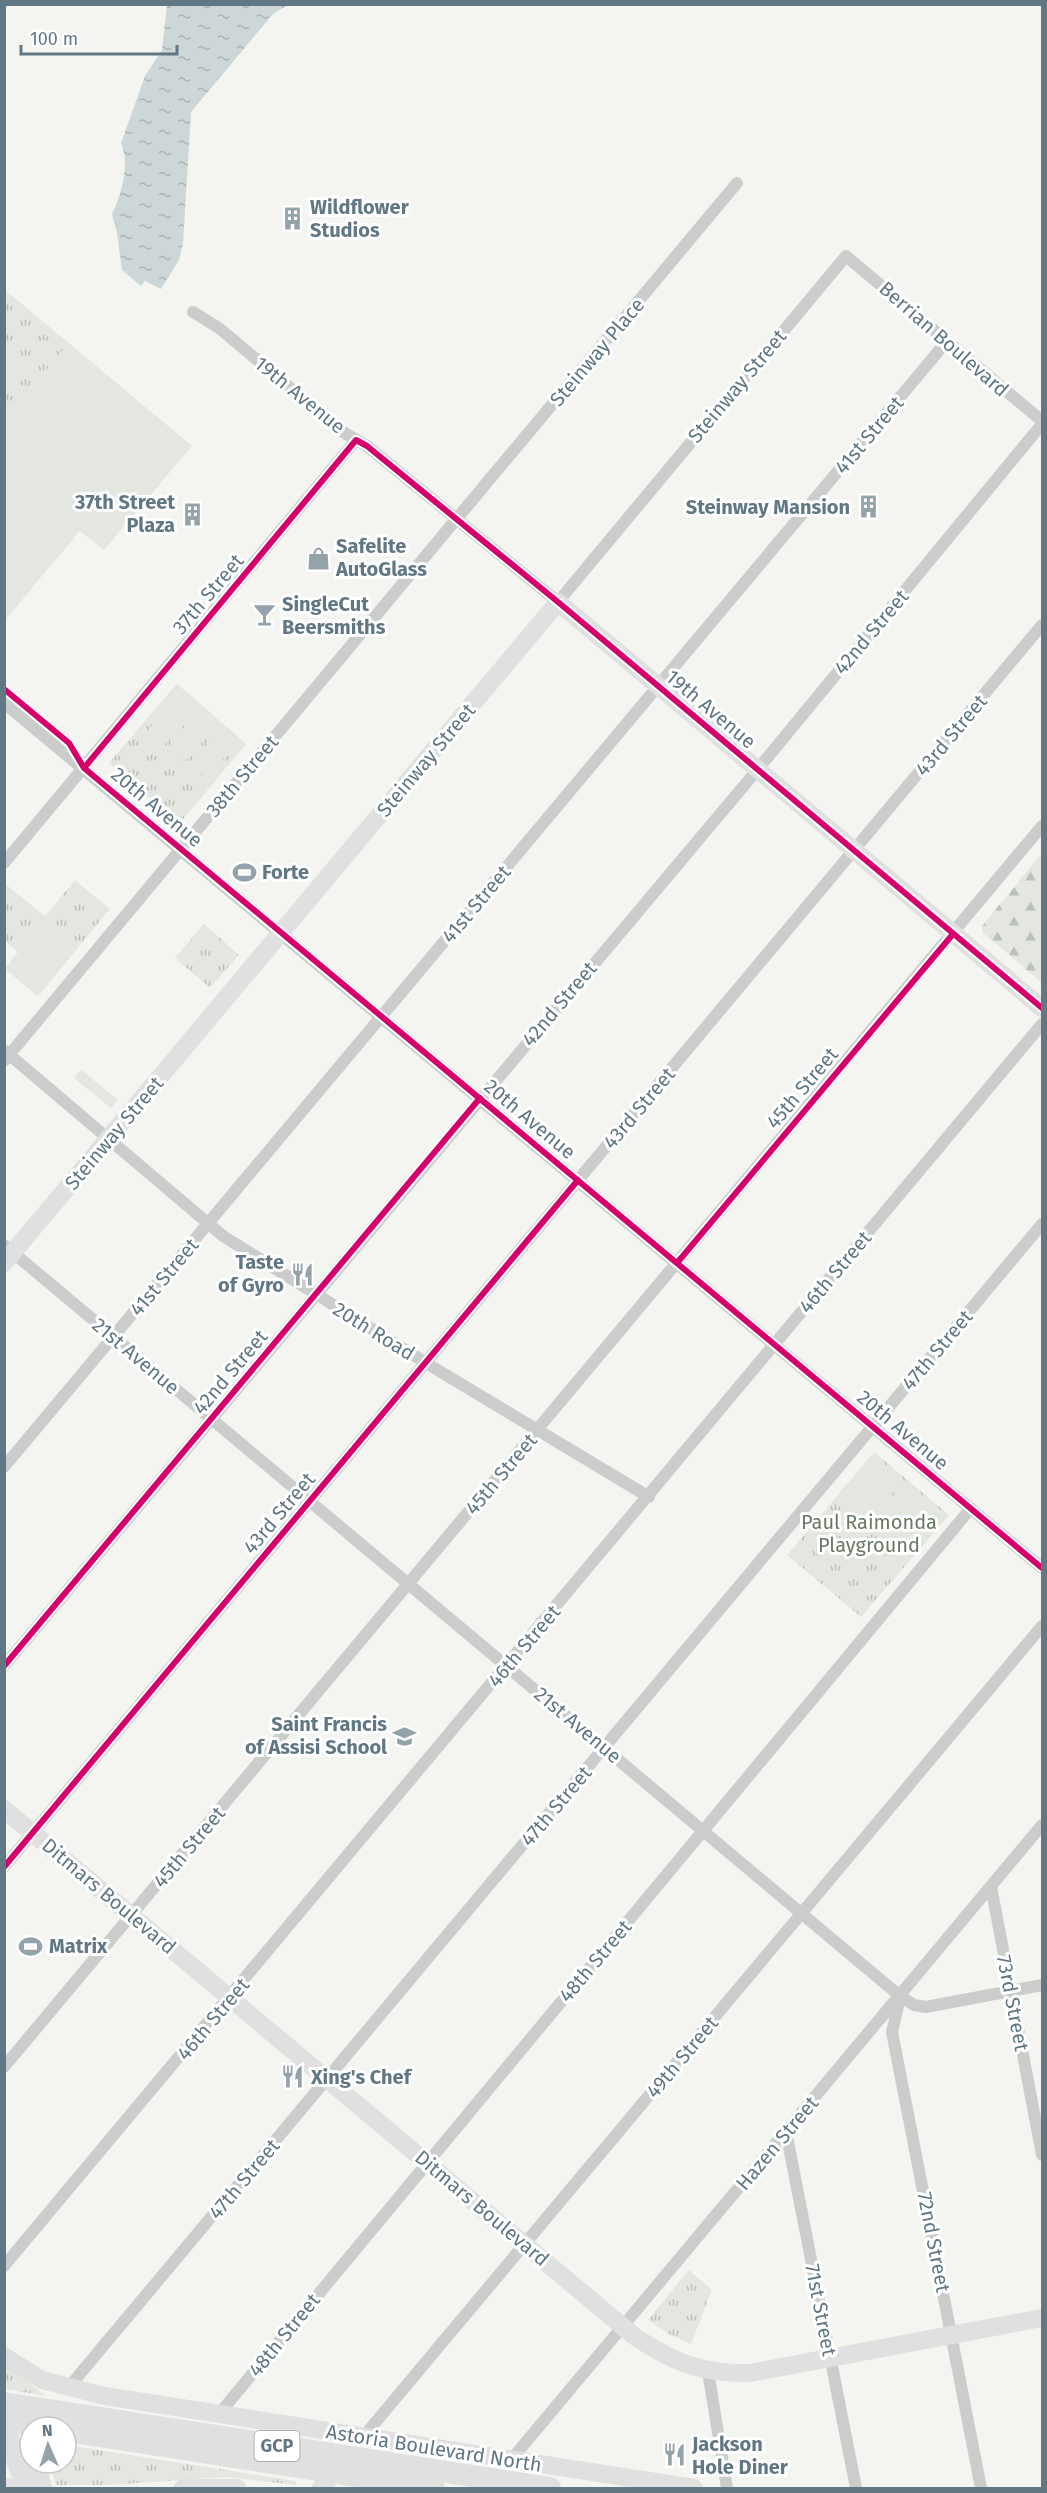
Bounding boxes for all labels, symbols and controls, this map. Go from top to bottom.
scale bar [21,18,177,56]
text: 100 m [30,28,78,50]
place label: Wildflower Studios [310,195,410,242]
building icon: Wildflower Studios [279,205,305,231]
street label: Berrian Boulevard [874,276,1014,402]
street label: Steinway Place [545,293,649,411]
street label: Steinway Street [683,324,792,447]
street label: 19th Avenue [250,351,350,439]
street label: 41st Street [830,391,909,479]
place label: 37th Street Plaza [74,490,175,537]
building icon: Steinway Mansion [855,494,881,520]
place label: Steinway Mansion [686,495,850,519]
building icon: 37th Street Plaza [180,501,206,527]
place label: Safelite AutoGlass [335,534,427,581]
shop icon: Safelite AutoGlass [305,545,331,571]
street label: 37th Street [168,548,249,639]
street label: 42nd Street [829,584,914,679]
place label: SingleCut Beersmiths [282,592,386,639]
bar icon: SingleCut Beersmiths [251,602,277,628]
street label: 19th Avenue [661,665,761,753]
street label: 43rd Street [910,689,992,781]
street label: Steinway Street [372,698,481,821]
street label: 38th Street [201,730,284,822]
street label: 20th Avenue [107,762,207,852]
sports icon: Forte [231,859,257,885]
place label: Forte [262,860,309,884]
street label: 41st Street [437,860,516,948]
street label: 42nd Street [517,956,602,1051]
street label: 45th Street [761,1042,843,1134]
street label: 43rd Street [598,1062,680,1154]
street label: Steinway Street [60,1071,169,1194]
street label: 20th Avenue [480,1074,580,1164]
street label: 46th Street [794,1225,877,1318]
street label: 41st Street [125,1233,204,1321]
place label: Taste of Gyro [218,1250,284,1297]
restaurant icon: Taste of Gyro [289,1261,315,1287]
street label: 20th Road [329,1297,419,1365]
street label: 47th Street [896,1304,978,1395]
street label: 21st Avenue [88,1313,184,1399]
street label: 42nd Street [188,1324,273,1419]
street label: 20th Avenue [853,1385,953,1475]
street label: 45th Street [460,1428,542,1520]
street label: 43rd Street [238,1467,320,1559]
park label: Paul Raimonda Playground [801,1510,937,1557]
street label: 46th Street [483,1599,566,1692]
street label: 21st Avenue [530,1682,626,1768]
place label: Saint Francis of Assisi School [245,1712,387,1759]
school or university icon: Saint Francis of Assisi School [392,1723,418,1749]
street label: 47th Street [515,1760,597,1851]
street label: 45th Street [148,1801,230,1893]
street label: Ditmars Boulevard [37,1833,181,1959]
street label: 48th Street [554,1914,637,2007]
sports icon: Matrix [18,1933,44,1959]
place label: Matrix [49,1934,108,1958]
street label: 73rd Street [992,1953,1034,2054]
street label: 46th Street [172,1972,255,2065]
street label: 49th Street [641,2011,724,2103]
restaurant icon: Xing's Chef [280,2064,306,2090]
place label: Xing's Chef [310,2065,413,2089]
street label: Hazen Street [731,2091,824,2195]
street label: 47th Street [203,2133,285,2224]
street label: Ditmars Boulevard [410,2145,554,2271]
street label: 72nd Street [913,2190,956,2295]
street label: 71st Street [800,2262,842,2359]
street label: 48th Street [243,2288,325,2381]
north arrow [18,2415,78,2475]
street label: Astoria Boulevard North [325,2419,543,2477]
text: N [41,2421,53,2440]
road number: GCP [254,2431,300,2461]
place label: Jackson Hole Diner [691,2432,789,2479]
restaurant icon: Jackson Hole Diner [661,2442,687,2468]

